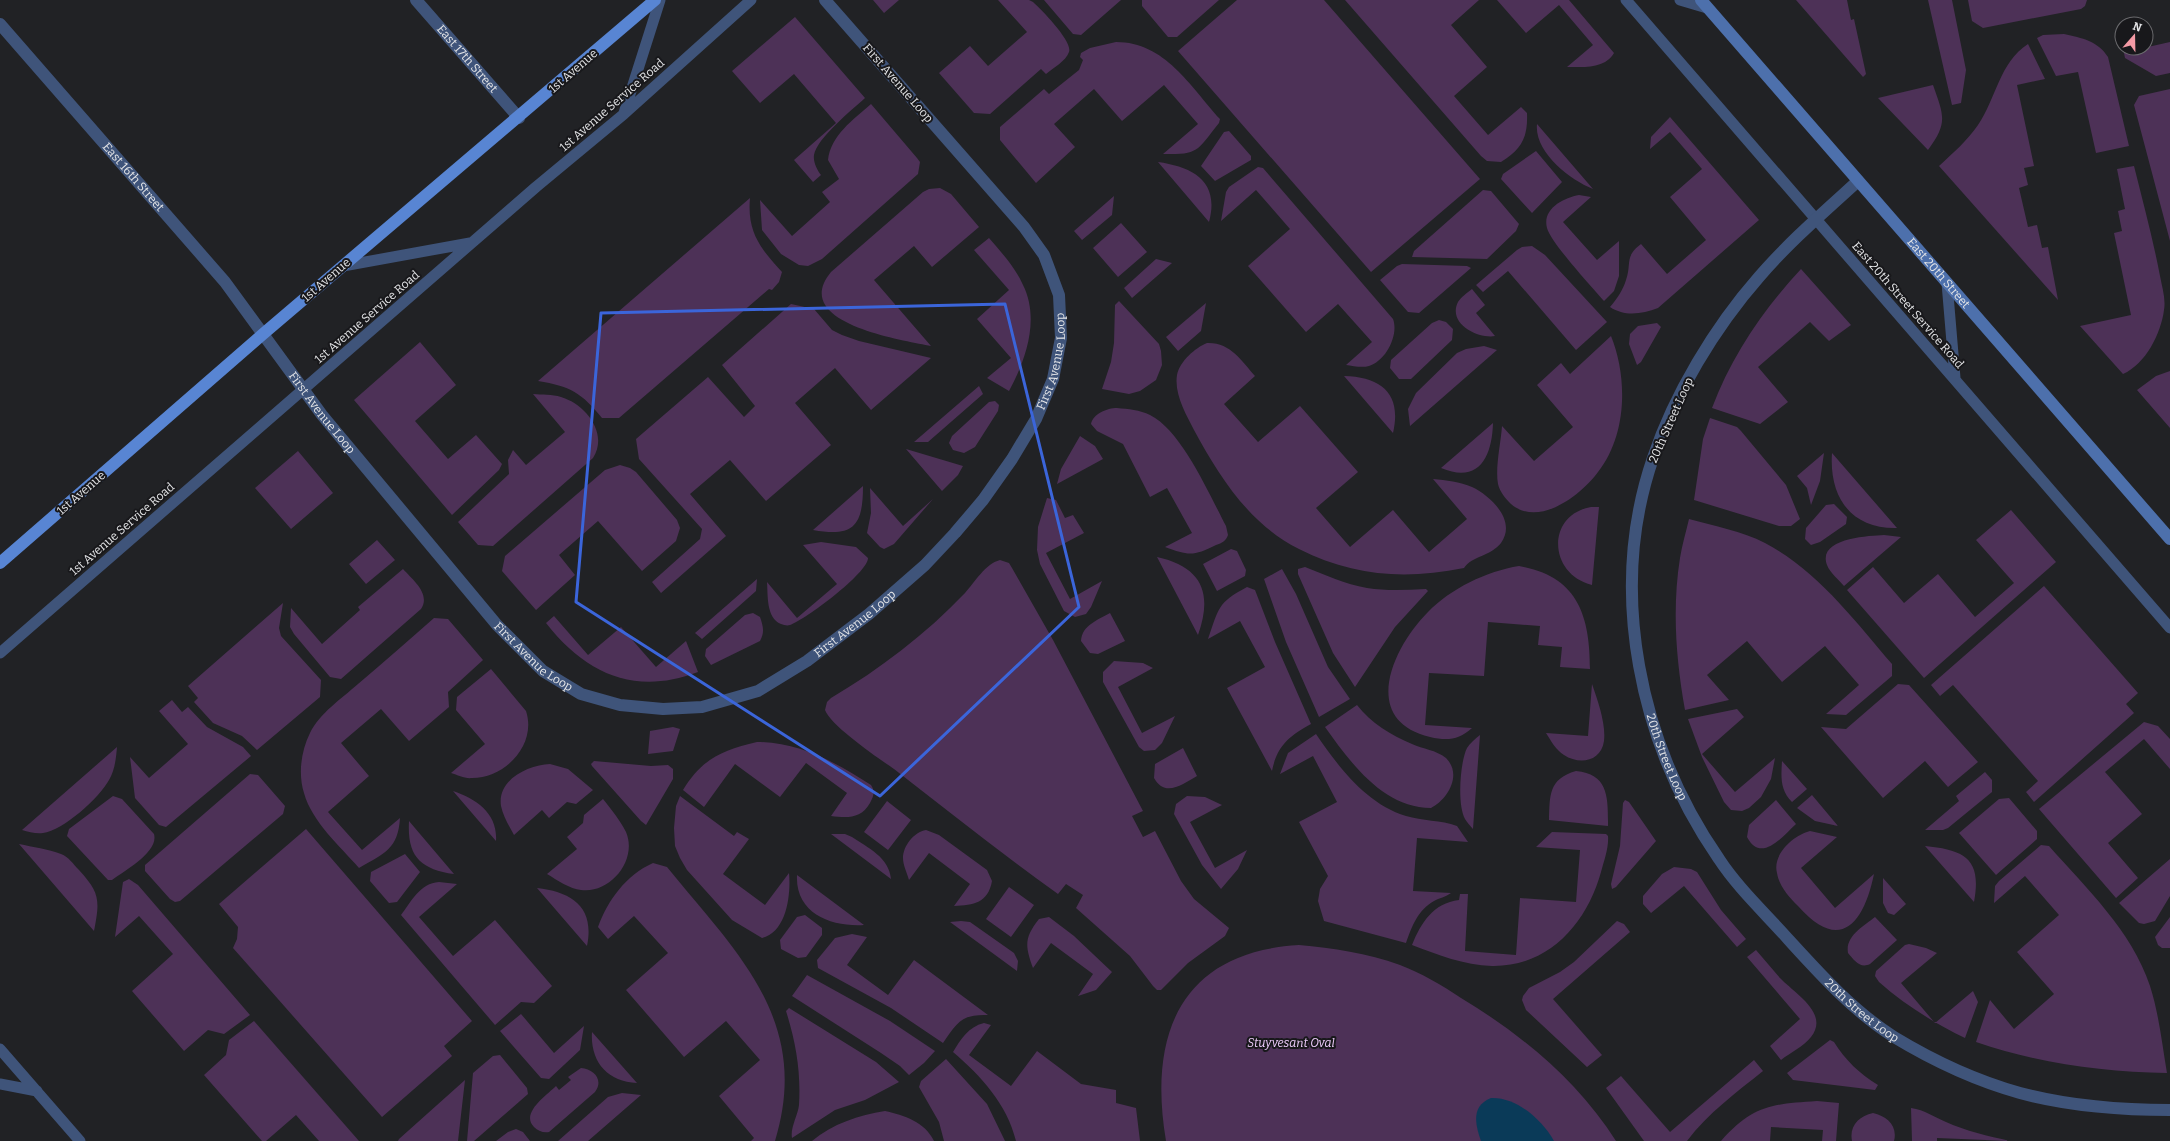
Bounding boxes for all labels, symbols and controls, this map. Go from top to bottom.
north arrow [2114,16,2154,56]
text: N [2131,20,2144,35]
street label: East 17th Street [434,22,501,96]
street label: First Avenue Loop [860,41,936,125]
street label: 1st Avenue [546,46,600,96]
street label: 1st Avenue Service Road [557,56,667,154]
street label: East 16th Street [100,140,167,215]
street label: East 20th Street [1904,235,1973,312]
street label: East 20th Street Service Road [1849,239,1967,371]
street label: 1st Avenue [299,255,353,305]
street label: 1st Avenue Service Road [312,268,422,366]
street label: First Avenue Loop [1034,312,1068,412]
street label: First Avenue Loop [286,369,358,456]
street label: 20th Street Loop [1646,375,1696,465]
street label: 1st Avenue [54,468,108,518]
street label: 1st Avenue Service Road [67,480,177,578]
street label: First Avenue Loop [811,587,898,660]
street label: First Avenue Loop [491,619,575,694]
street label: 20th Street Loop [1644,712,1690,803]
street label: 20th Street Loop [1822,976,1901,1045]
park label: Stuyvesant Oval [1247,1036,1335,1050]

